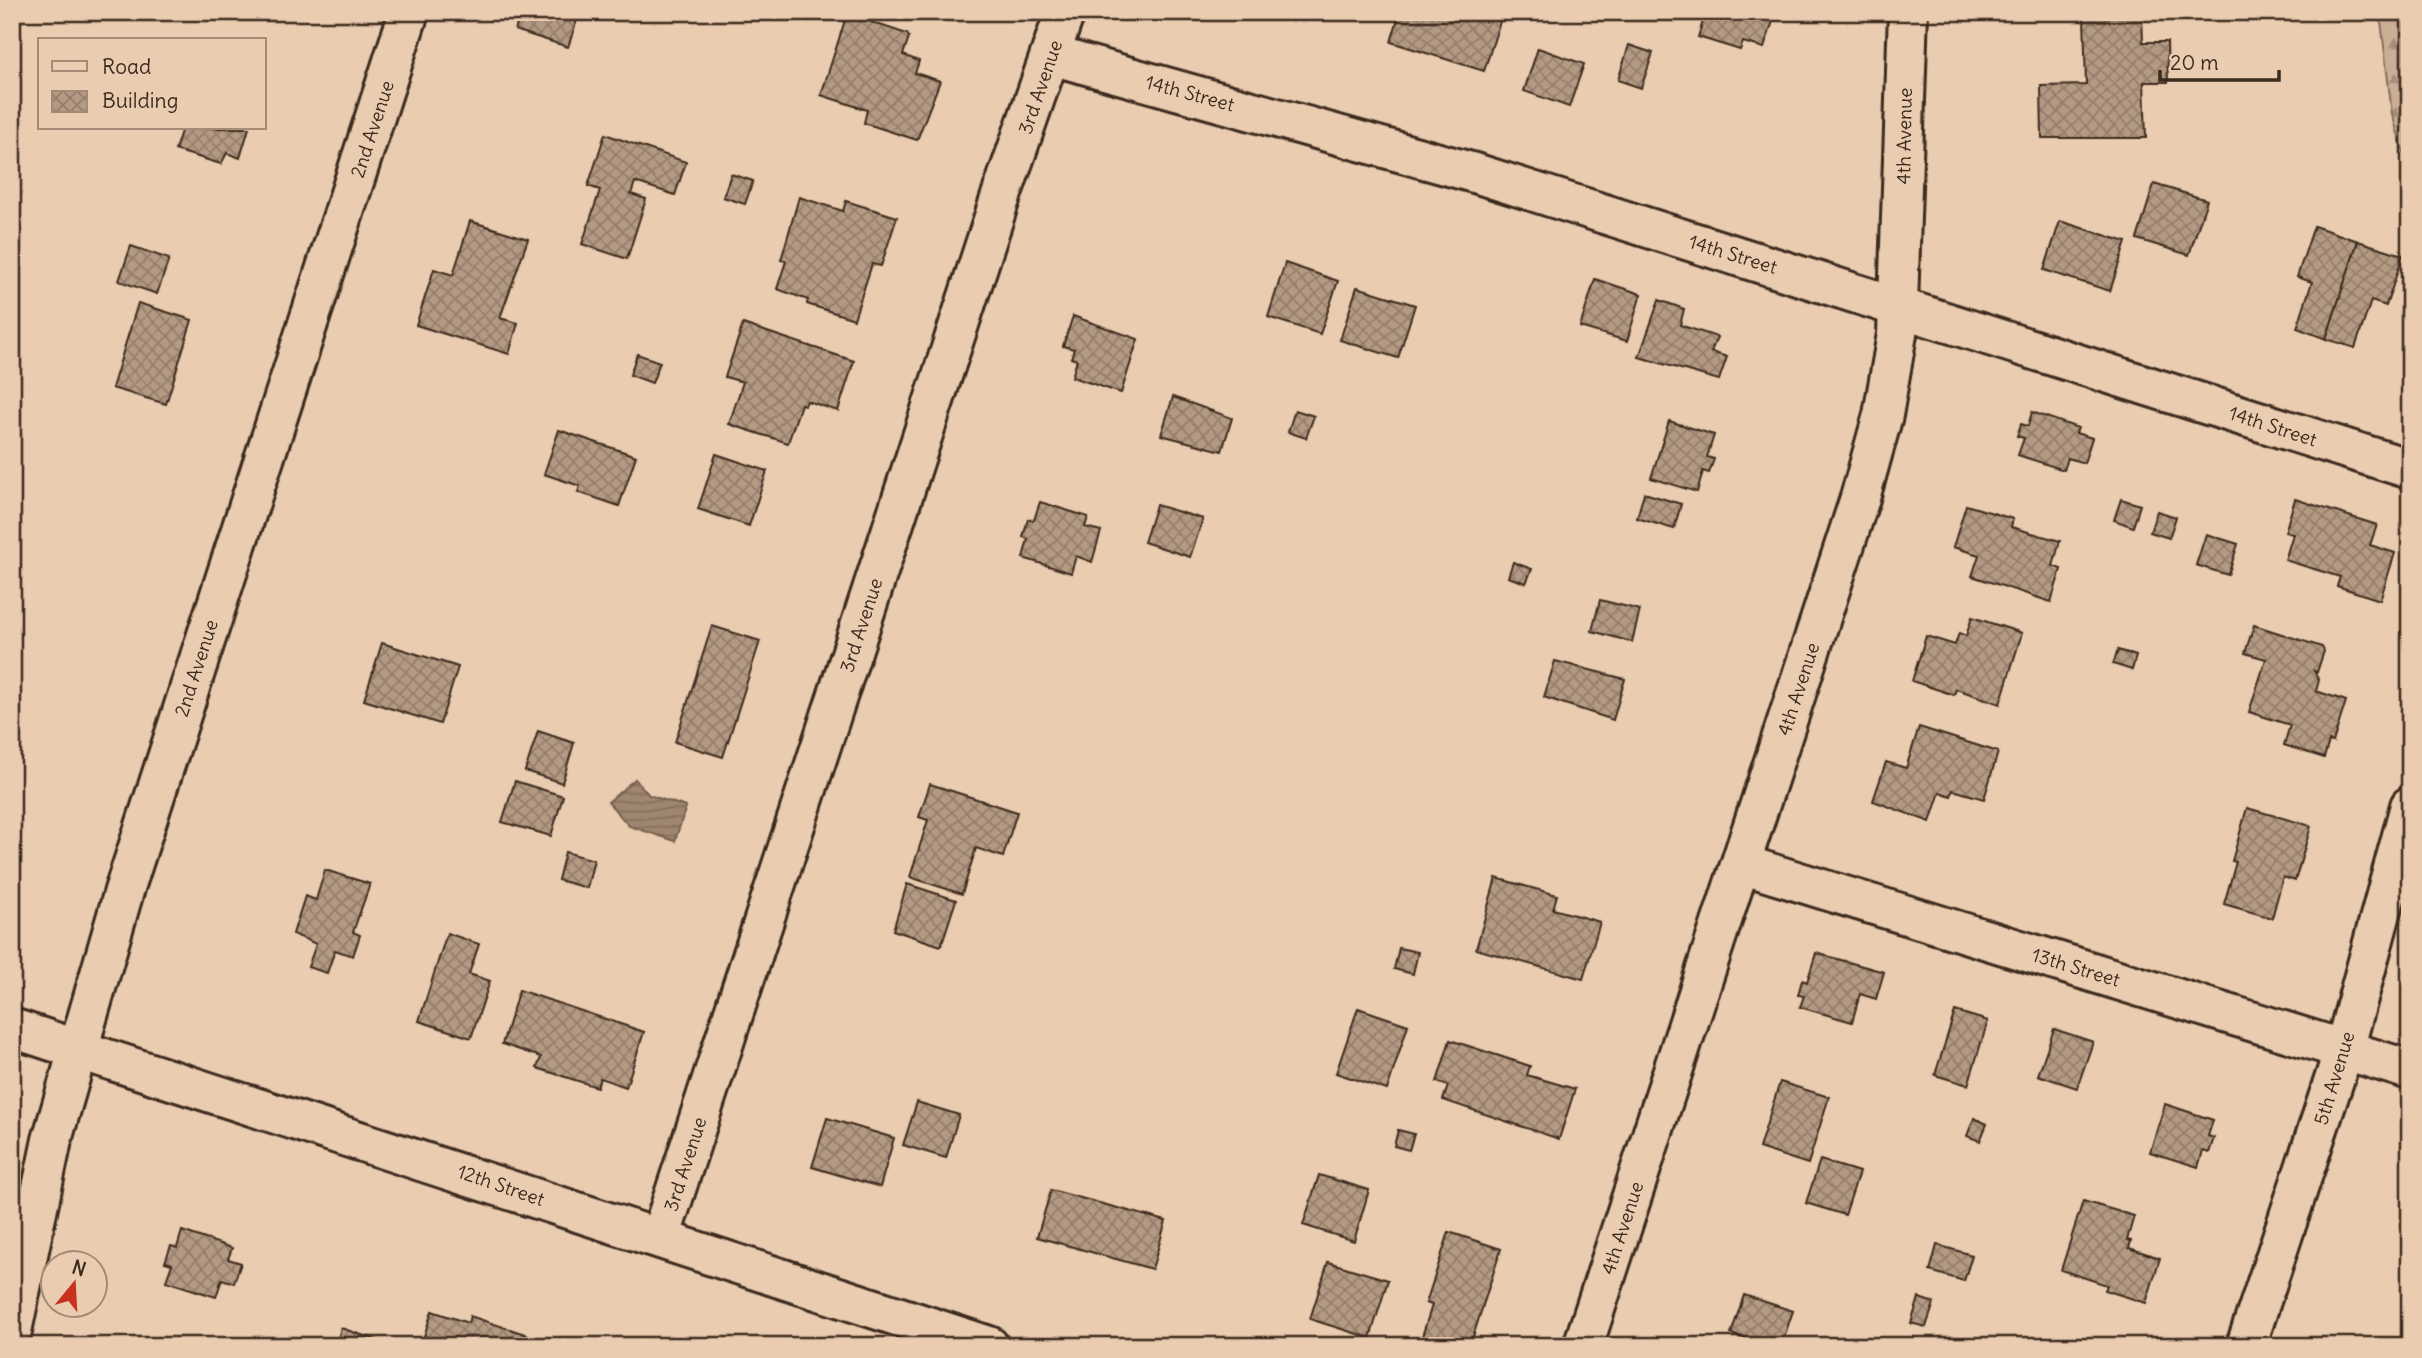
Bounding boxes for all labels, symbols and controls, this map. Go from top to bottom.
street label: 3rd Avenue [1013,37,1067,137]
legend [38,38,266,130]
scale bar [2160,38,2278,82]
text: 20 m [2170,49,2219,76]
text: Road [102,53,151,80]
street label: 14th Street [1143,70,1237,116]
street label: 2nd Avenue [345,77,399,181]
text: Building [102,87,178,114]
street label: 4th Avenue [1891,88,1917,184]
street label: 14th Street [1686,229,1780,279]
street label: 14th Street [2226,401,2320,451]
street label: 3rd Avenue [834,575,888,675]
street label: 2nd Avenue [169,616,223,720]
street label: 4th Avenue [1772,639,1824,739]
street label: 13th Street [2029,942,2123,992]
street label: 5th Avenue [2308,1028,2360,1128]
street label: 3rd Avenue [658,1114,712,1214]
street label: 12th Street [454,1159,548,1211]
street label: 4th Avenue [1596,1178,1648,1278]
north arrow [38,1250,108,1320]
text: N [69,1254,89,1281]

